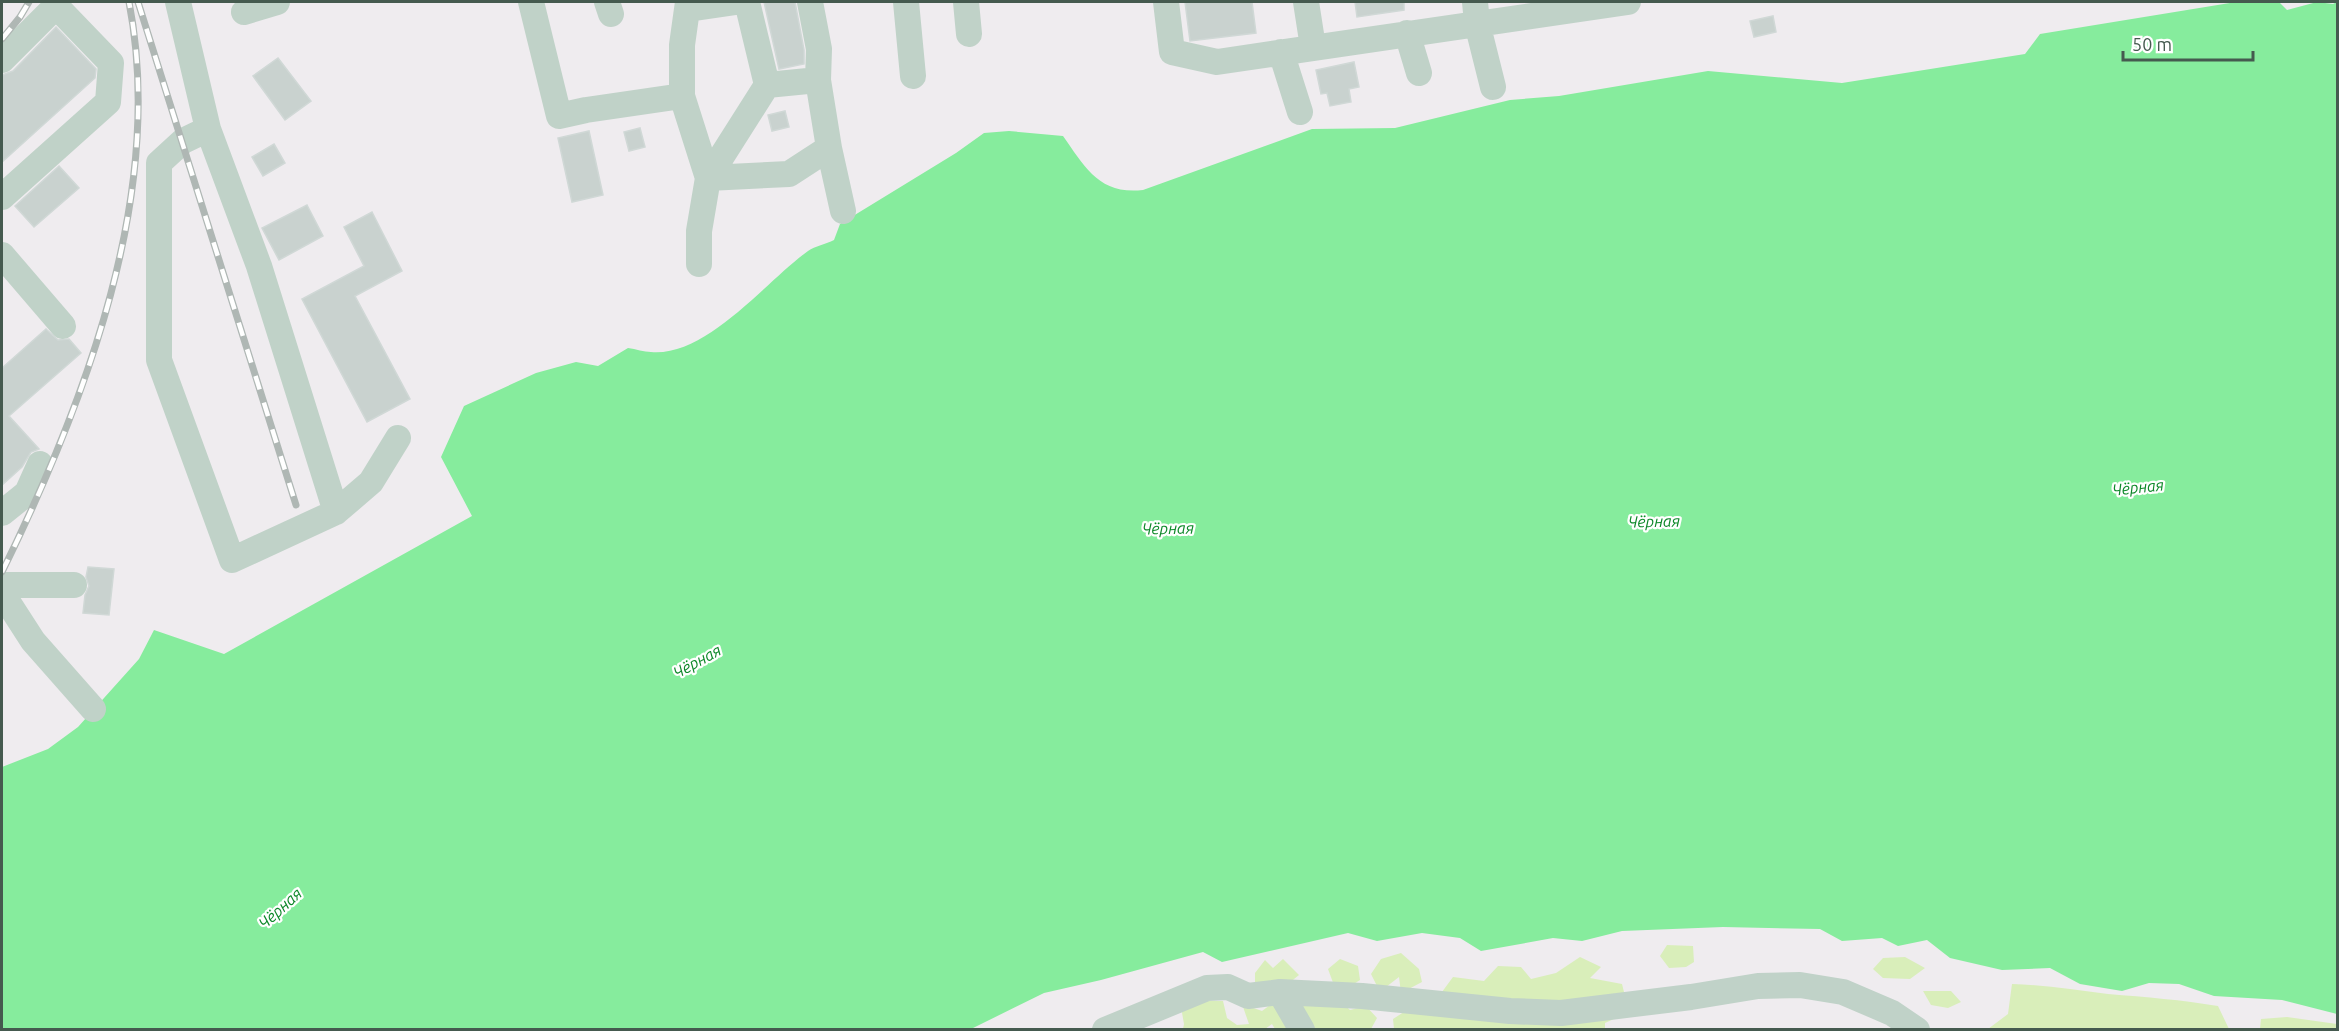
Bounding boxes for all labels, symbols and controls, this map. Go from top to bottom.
scale bar [2123,24,2254,62]
text: 50 m [2132,34,2172,54]
water label: Чёрная [2111,475,2165,499]
water label: Чёрная [1628,512,1680,530]
water label: Чёрная [1142,519,1194,537]
water label: Чёрная [670,641,724,681]
water label: Чёрная [255,884,305,932]

